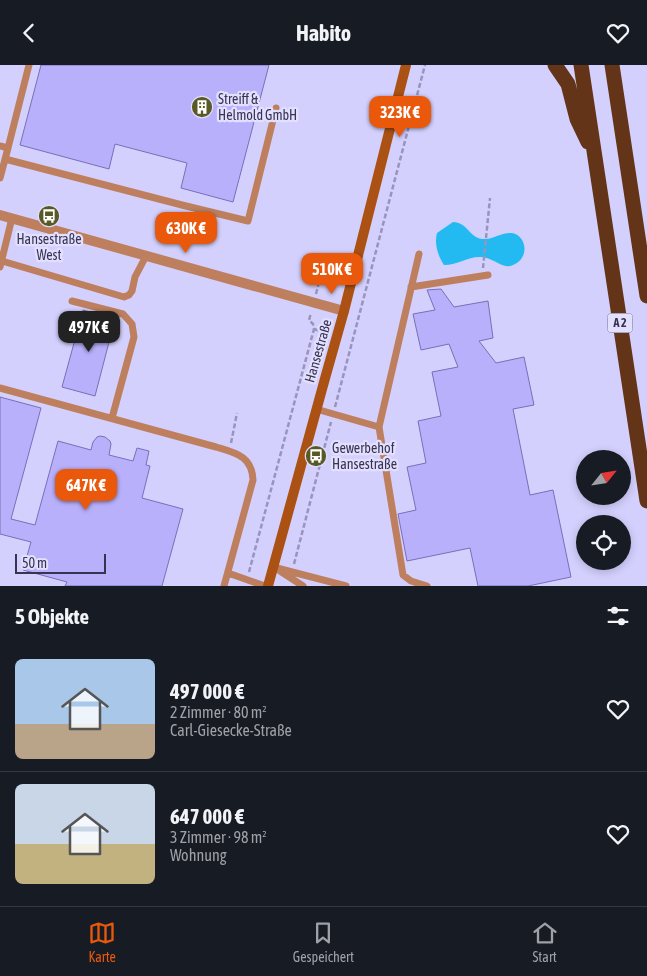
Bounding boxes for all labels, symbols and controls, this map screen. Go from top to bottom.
icon: back [15,19,43,47]
icon: heart [604,19,632,47]
text: Habito [296,20,351,46]
place label: Streiff & Helmold GmbH [218,91,297,123]
building icon: Streiff & Helmold GmbH [190,95,214,119]
pin: 323K € [359,95,441,138]
text: 323K € [380,103,420,121]
bus stop icon: Hansestraße West [37,204,61,228]
pin: 630K € [145,211,227,254]
text: 630K € [166,219,206,237]
place label: Hansestraße West [16,231,82,263]
pin: 510K € [291,253,373,295]
text: 510K € [312,260,352,278]
pin: 497K € [48,311,130,353]
road number: A 2 [608,313,632,333]
text: 497K € [69,318,109,336]
street label: Hansestraße [301,318,335,384]
place label: Gewerbehof Hansestraße [332,440,397,472]
bus stop icon: Gewerbehof Hansestraße [304,444,328,468]
north arrow [576,450,631,505]
map controls [576,450,631,570]
pin: 647K € [45,469,127,511]
text: 647K € [66,476,106,494]
button: locate [576,515,631,570]
scale bar [15,551,106,574]
text: 50 m [22,555,47,571]
icon: filters [604,602,632,630]
text: 5 Objekte [15,604,89,628]
icon: home [55,679,115,739]
text: 497 000 € [170,679,244,703]
icon: heart [604,695,632,723]
text: 2 Zimmer · 80 m² [170,703,267,721]
text: Carl-Giesecke-Straße [170,721,292,739]
icon: home [55,804,115,864]
text: 647 000 € [170,804,244,828]
icon: heart [604,820,632,848]
text: 3 Zimmer · 98 m² [170,828,267,846]
text: Wohnung [170,846,227,864]
tab: Karte [88,919,116,965]
tab: Gespeichert [293,919,354,965]
tab: Start [531,919,559,965]

